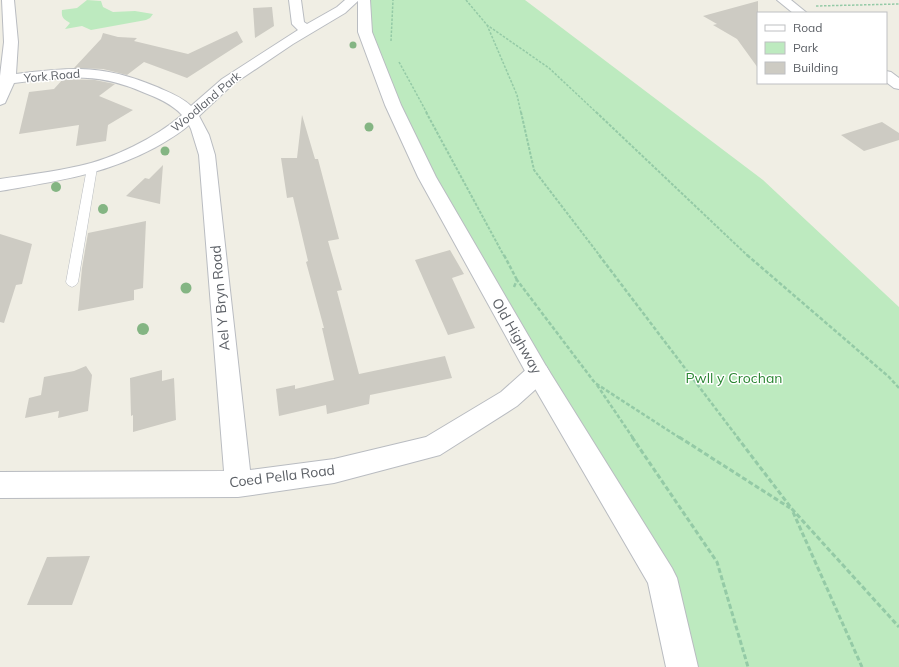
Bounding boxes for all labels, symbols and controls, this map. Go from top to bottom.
legend [757,12,887,84]
text: Road [793,20,822,35]
text: Park [793,40,819,55]
text: Building [793,60,838,75]
street label: York Road [22,66,81,86]
street label: Woodland Park [168,68,244,135]
street label: Ael Y Bryn Road [206,245,234,351]
street label: Old Highway [488,295,546,378]
park label: Pwll y Crochan [686,369,782,387]
street label: Coed Pella Road [228,461,336,491]

